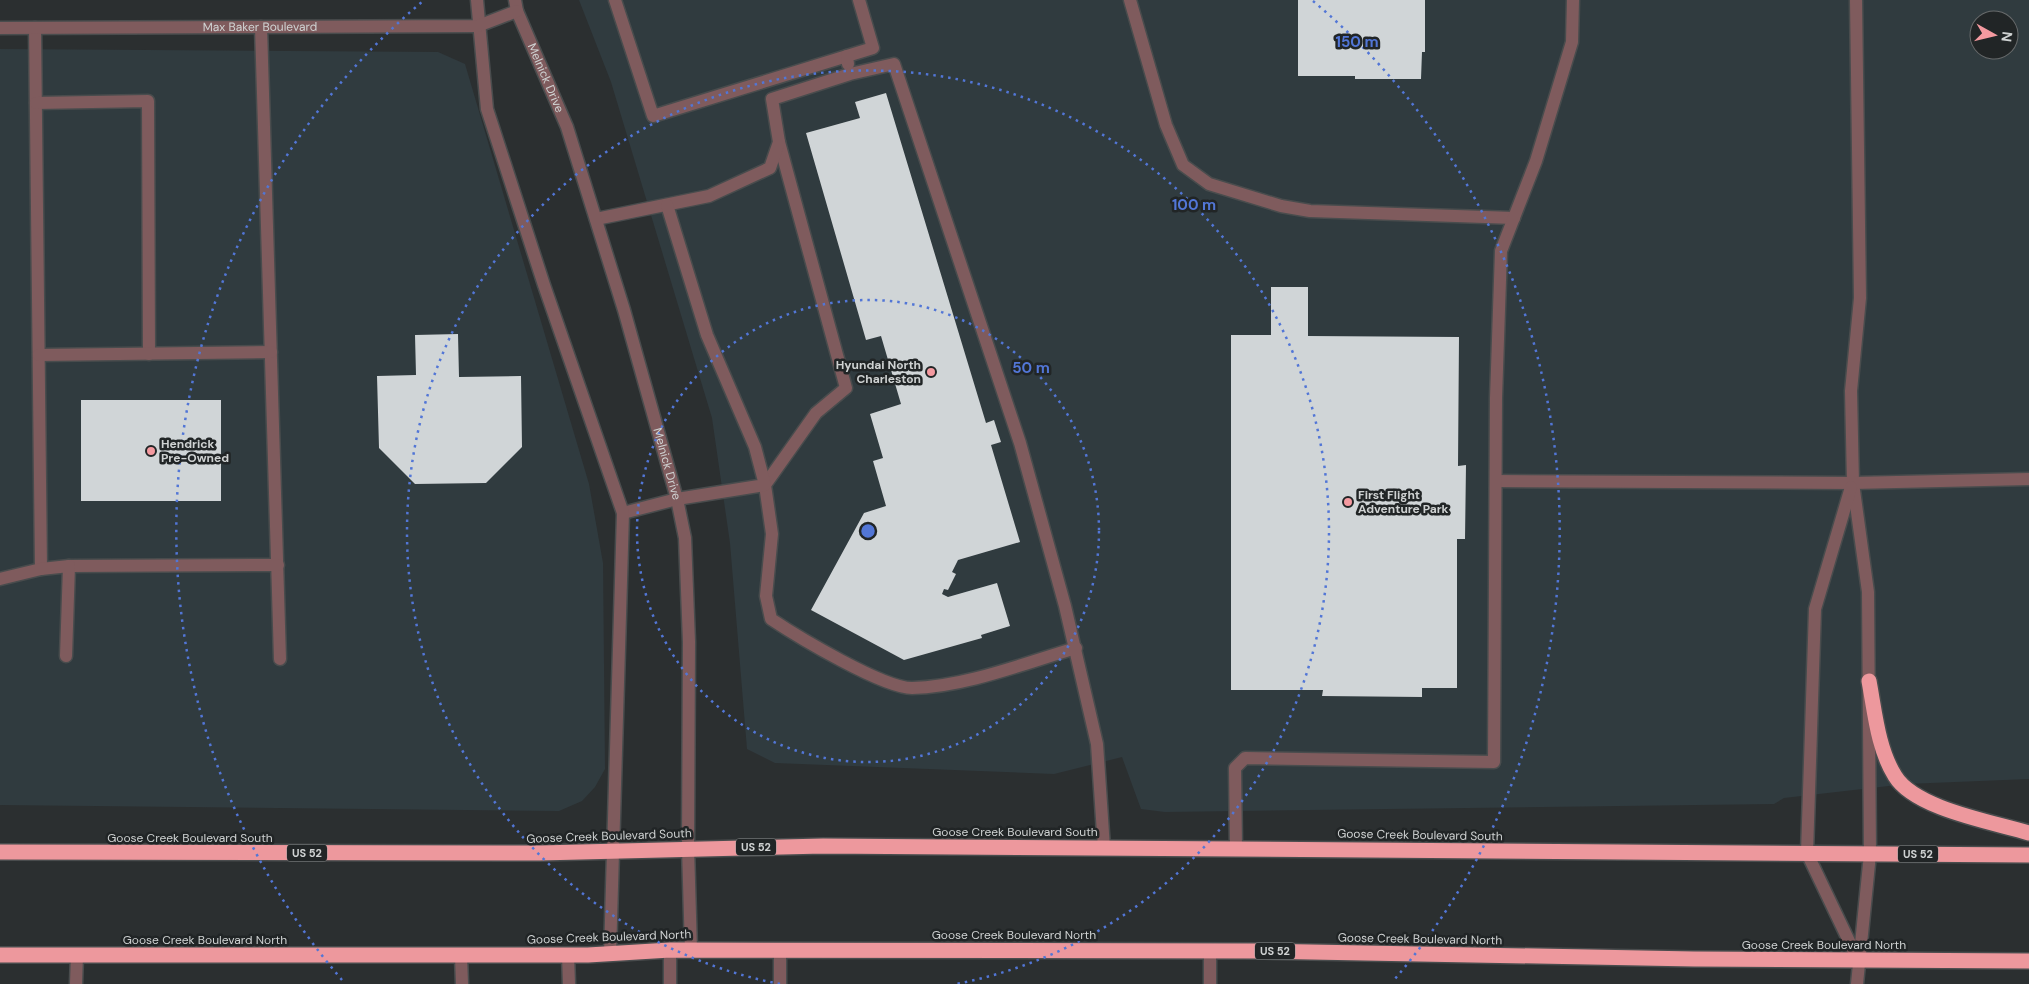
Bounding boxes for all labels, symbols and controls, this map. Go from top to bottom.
north arrow [1969,10,2019,60]
street label: Max Baker Boulevard [203,19,317,35]
text: N [1997,30,2016,43]
text: 150 m [1336,32,1379,52]
street label: Melnick Drive [524,41,568,115]
text: 100 m [1172,195,1216,215]
place label: Hyundai North Charleston [836,357,921,387]
text: 50 m [1012,358,1050,378]
marker: Hyundai North Charleston [925,366,937,378]
street label: Melnick Drive [649,426,685,502]
place label: Hendrick Pre-Owned [161,436,229,466]
marker: Hendrick Pre-Owned [145,445,157,457]
place label: First Flight Adventure Park [1358,487,1449,517]
marker: First Flight Adventure Park [1342,496,1354,508]
centre of rings [859,522,877,540]
street label: Goose Creek Boulevard South [932,824,1098,840]
street label: Goose Creek Boulevard South [526,825,692,847]
street label: Goose Creek Boulevard South [1337,826,1503,844]
street label: Goose Creek Boulevard South [107,830,273,846]
road number: US 52 [736,839,776,856]
road number: US 52 [287,844,327,861]
road number: US 52 [1898,846,1938,862]
street label: Goose Creek Boulevard North [527,926,692,948]
street label: Goose Creek Boulevard North [932,927,1096,943]
street label: Goose Creek Boulevard North [1338,930,1502,948]
street label: Goose Creek Boulevard North [123,932,287,948]
street label: Goose Creek Boulevard North [1742,937,1906,953]
road number: US 52 [1255,942,1295,959]

